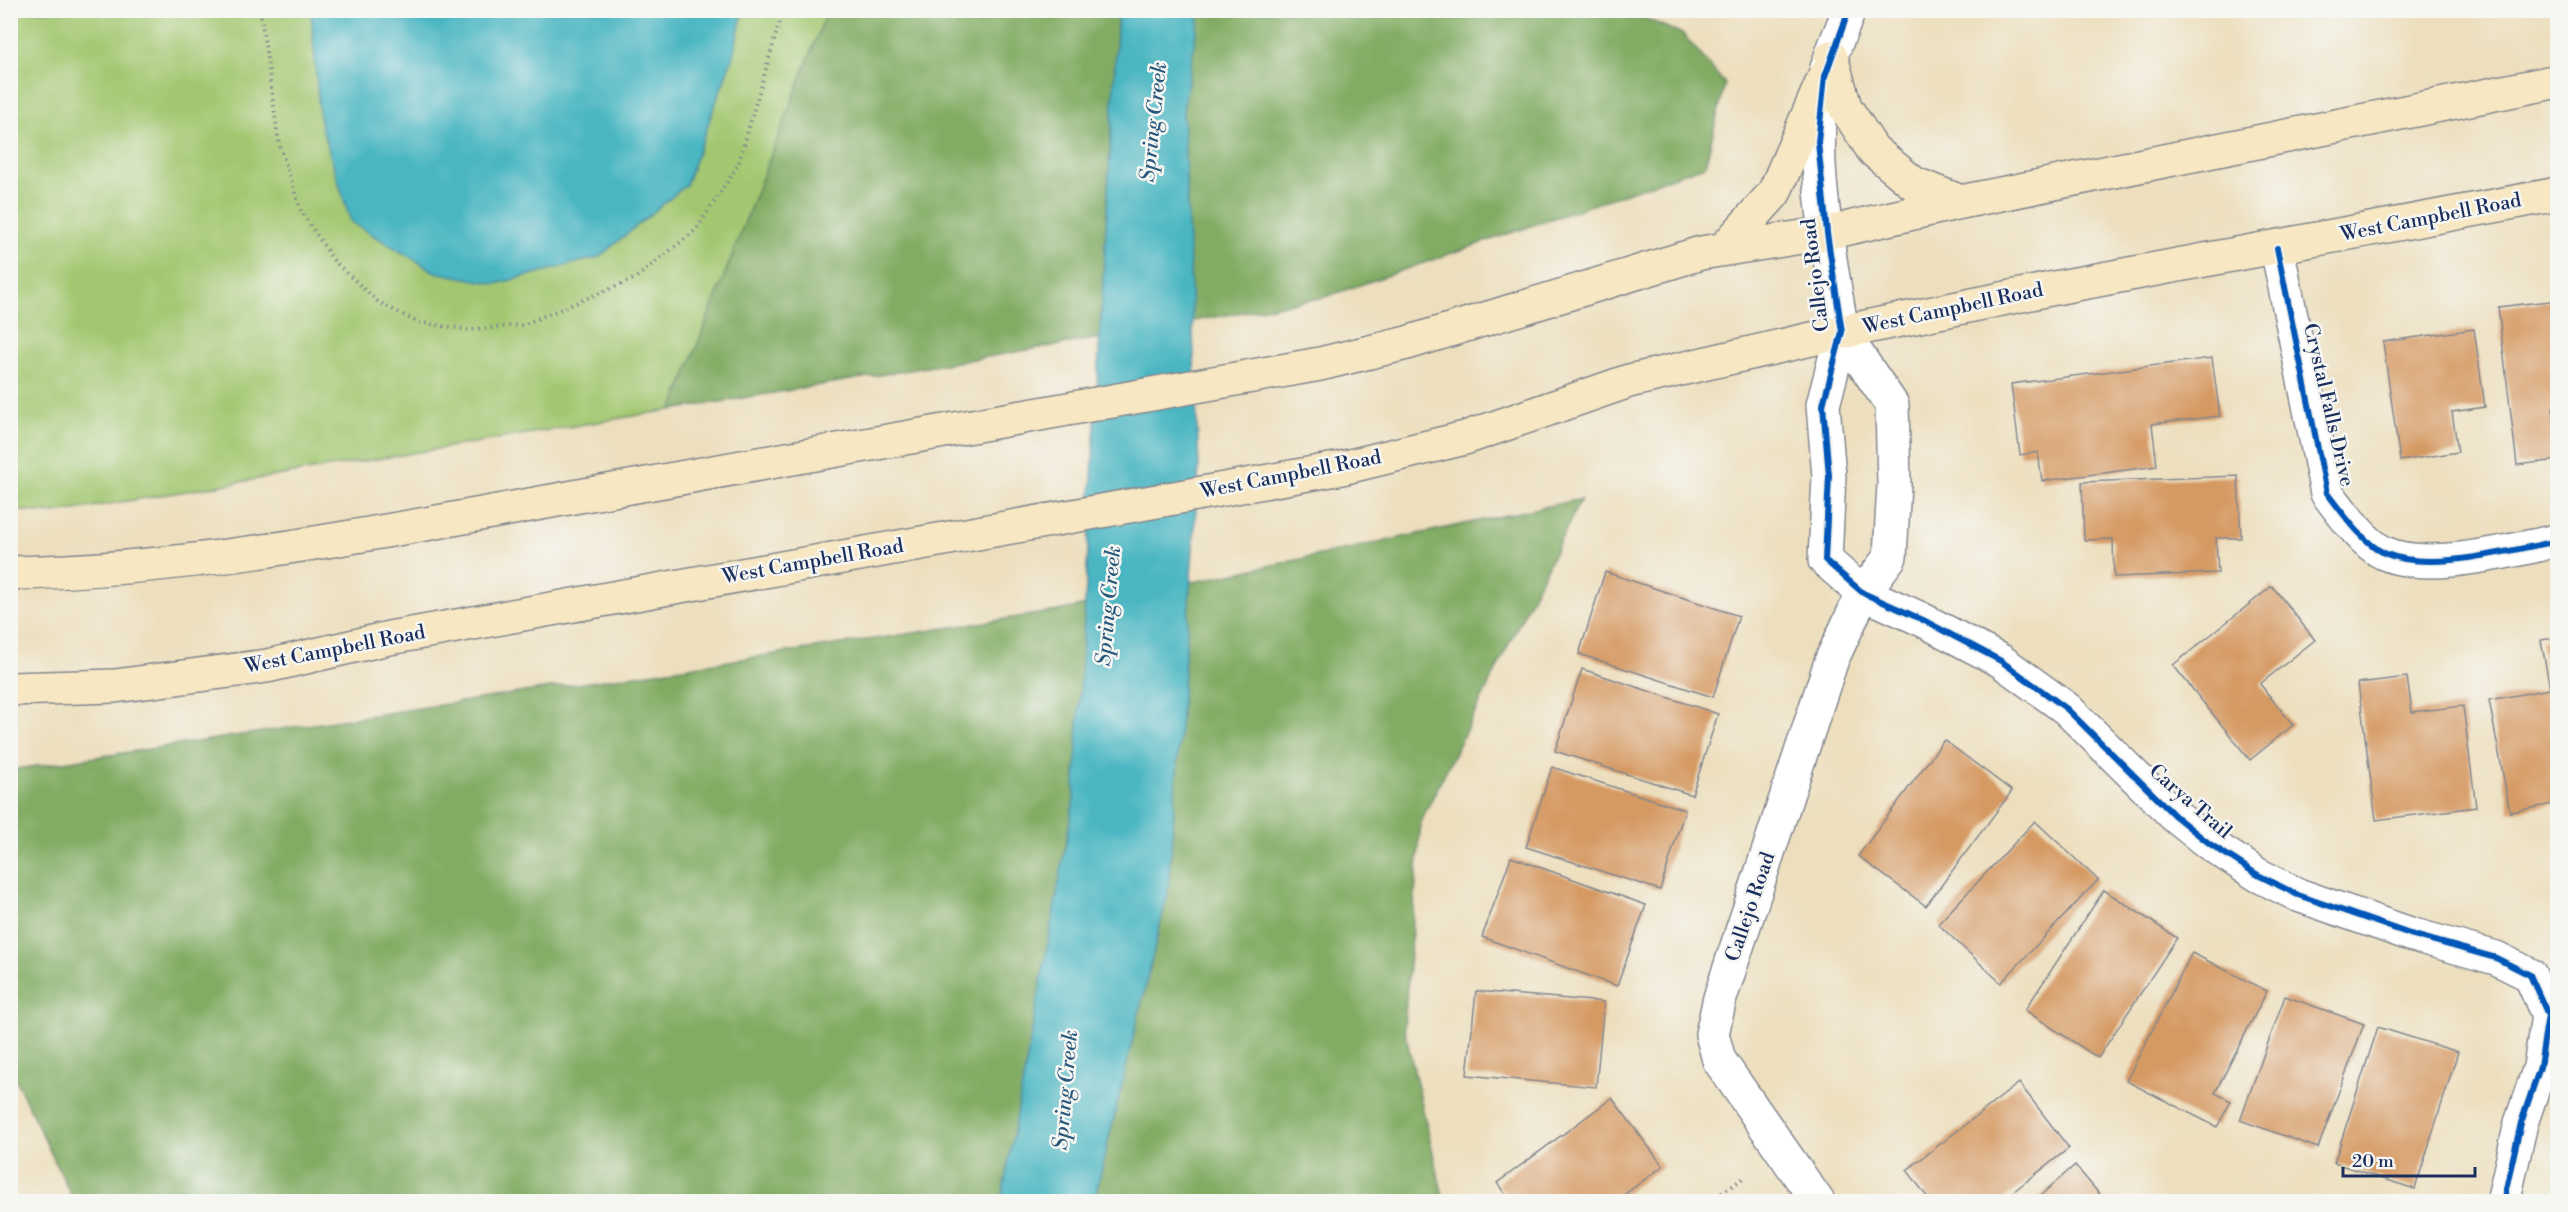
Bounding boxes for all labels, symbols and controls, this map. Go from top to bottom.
water label: Spring Creek [1135,61,1173,183]
street label: West Campbell Road [2337,188,2524,248]
street label: Callejo Road [1797,216,1835,333]
street label: West Campbell Road [1860,278,2046,341]
street label: Crystal Falls Drive [2297,321,2359,489]
street label: West Campbell Road [1197,445,1384,505]
street label: West Campbell Road [719,534,906,590]
water label: Spring Creek [1091,545,1127,667]
street label: West Campbell Road [241,620,428,680]
street label: Carya Trail [2143,759,2237,845]
street label: Callejo Road [1721,848,1782,965]
water label: Spring Creek [1048,1029,1084,1151]
scale bar [2343,1140,2475,1178]
text: 20 m [2352,1150,2394,1173]

